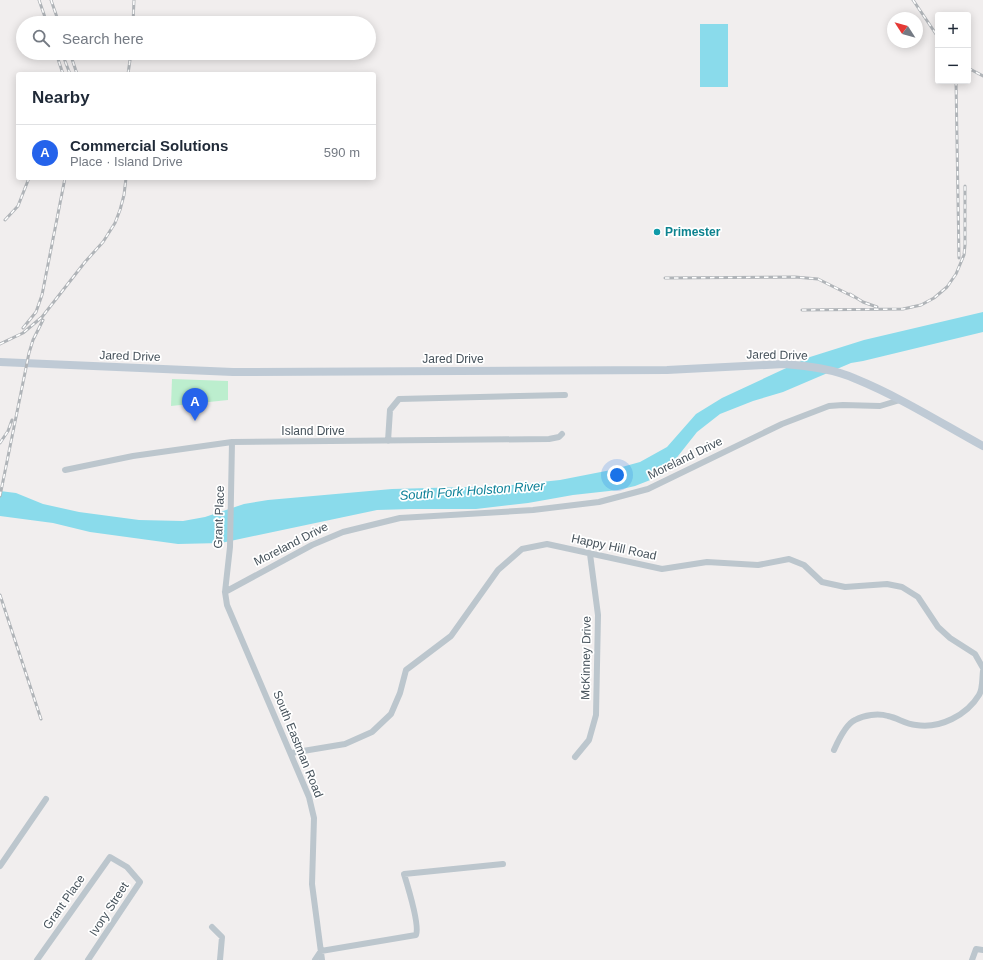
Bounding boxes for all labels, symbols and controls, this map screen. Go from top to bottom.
north arrow [887,12,923,48]
map controls [935,12,971,84]
button: + [935,12,971,48]
search box [16,16,376,60]
icon: search [30,27,52,49]
text: Search here [62,30,144,47]
button: − [935,48,971,84]
text: Nearby [32,88,90,107]
text: Commercial Solutions [70,137,228,154]
text: A [40,145,50,160]
text: 590 m [324,145,360,160]
text: Place · Island Drive [70,154,183,169]
place label: Primester [665,225,721,239]
marker: Primester [652,227,662,237]
street label: Jared Drive [746,347,808,363]
street label: Jared Drive [99,348,161,364]
street label: Jared Drive [422,352,484,366]
pin: A [182,388,208,421]
street label: Island Drive [281,424,345,438]
street label: Moreland Drive [645,434,725,482]
your location [607,465,627,485]
water label: South Fork Holston River [399,478,546,503]
street label: Grant Place [211,485,227,549]
street label: Moreland Drive [252,519,331,569]
street label: Happy Hill Road [570,531,658,563]
street label: McKinney Drive [578,616,594,700]
street label: South Eastman Road [270,688,326,800]
street label: Grant Place [40,872,88,932]
street label: Ivory Street [86,879,132,939]

